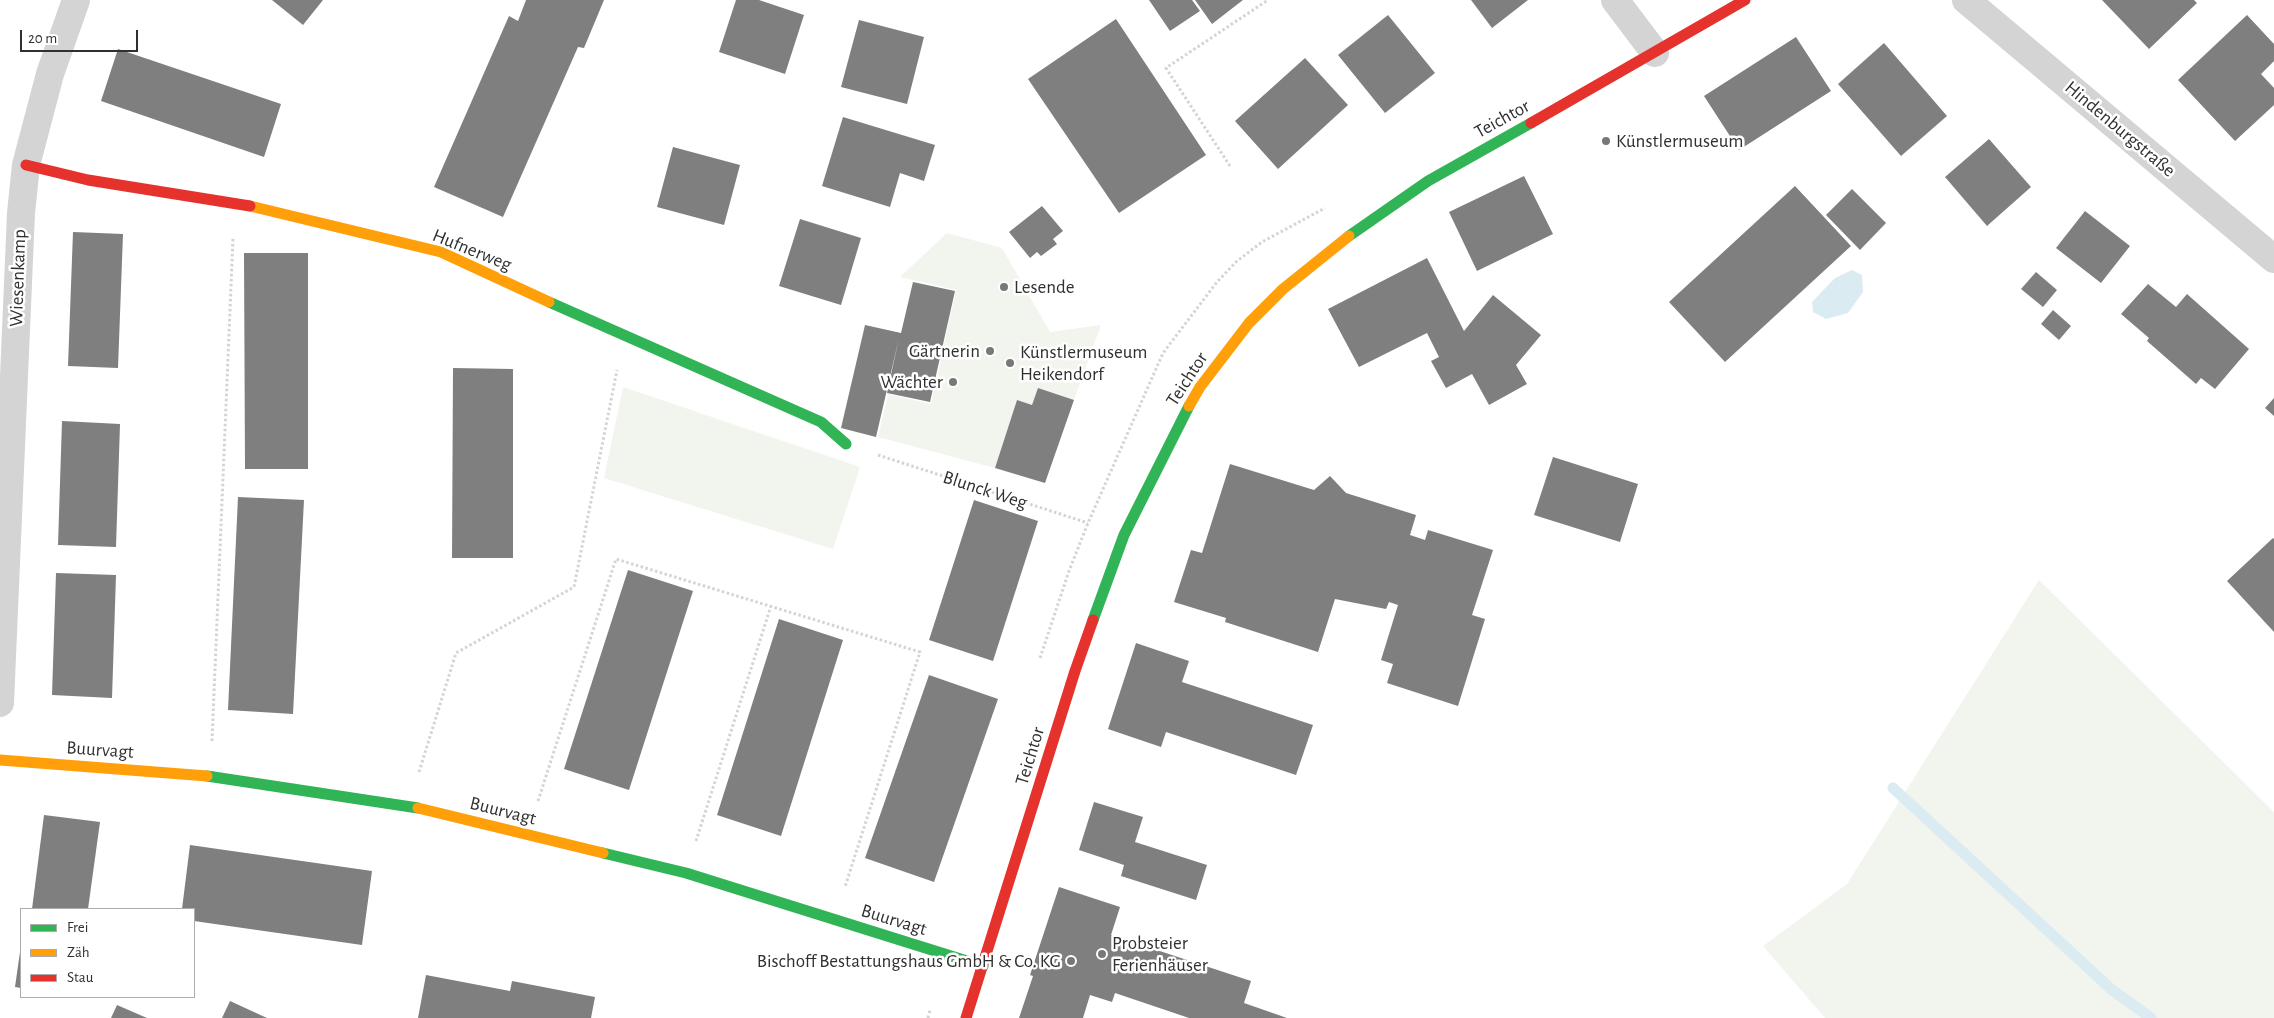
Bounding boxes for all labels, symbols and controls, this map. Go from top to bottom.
scale bar [22,20,140,52]
text: 20 m [28,31,57,46]
street label: Hindenburgstraße [2060,76,2180,182]
street label: Teichtor [1470,95,1534,143]
place label: Künstlermuseum [1616,130,1743,152]
marker: Künstlermuseum [1600,135,1612,147]
street label: Hufnerweg [429,224,515,276]
street label: Wiesenkamp [5,229,31,327]
place label: Lesende [1014,276,1075,298]
marker: Lesende [998,281,1010,293]
place label: Gärtnerin [909,340,980,362]
place label: Künstlermuseum Heikendorf [1020,341,1147,385]
marker: Gärtnerin [984,345,996,357]
street label: Teichtor [1161,348,1213,410]
marker: Künstlermuseum Heikendorf [1004,357,1016,369]
place label: Wächter [880,371,943,393]
marker: Wächter [947,376,959,388]
street label: Blunck Weg [940,466,1030,514]
street label: Teichtor [1010,724,1050,788]
street label: Buurvagt [65,736,135,764]
street label: Buurvagt [467,792,539,830]
street label: Buurvagt [858,899,930,941]
legend [20,908,195,998]
text: Frei [67,920,88,935]
place label: Probsteier Ferienhäuser [1112,932,1208,976]
text: Zäh [67,945,90,960]
marker: Probsteier Ferienhäuser [1096,948,1108,960]
place label: Bischoff Bestattungshaus GmbH & Co. KG [757,950,1061,972]
marker: Bischoff Bestattungshaus GmbH & Co. KG [1065,955,1077,967]
text: Stau [67,970,93,985]

